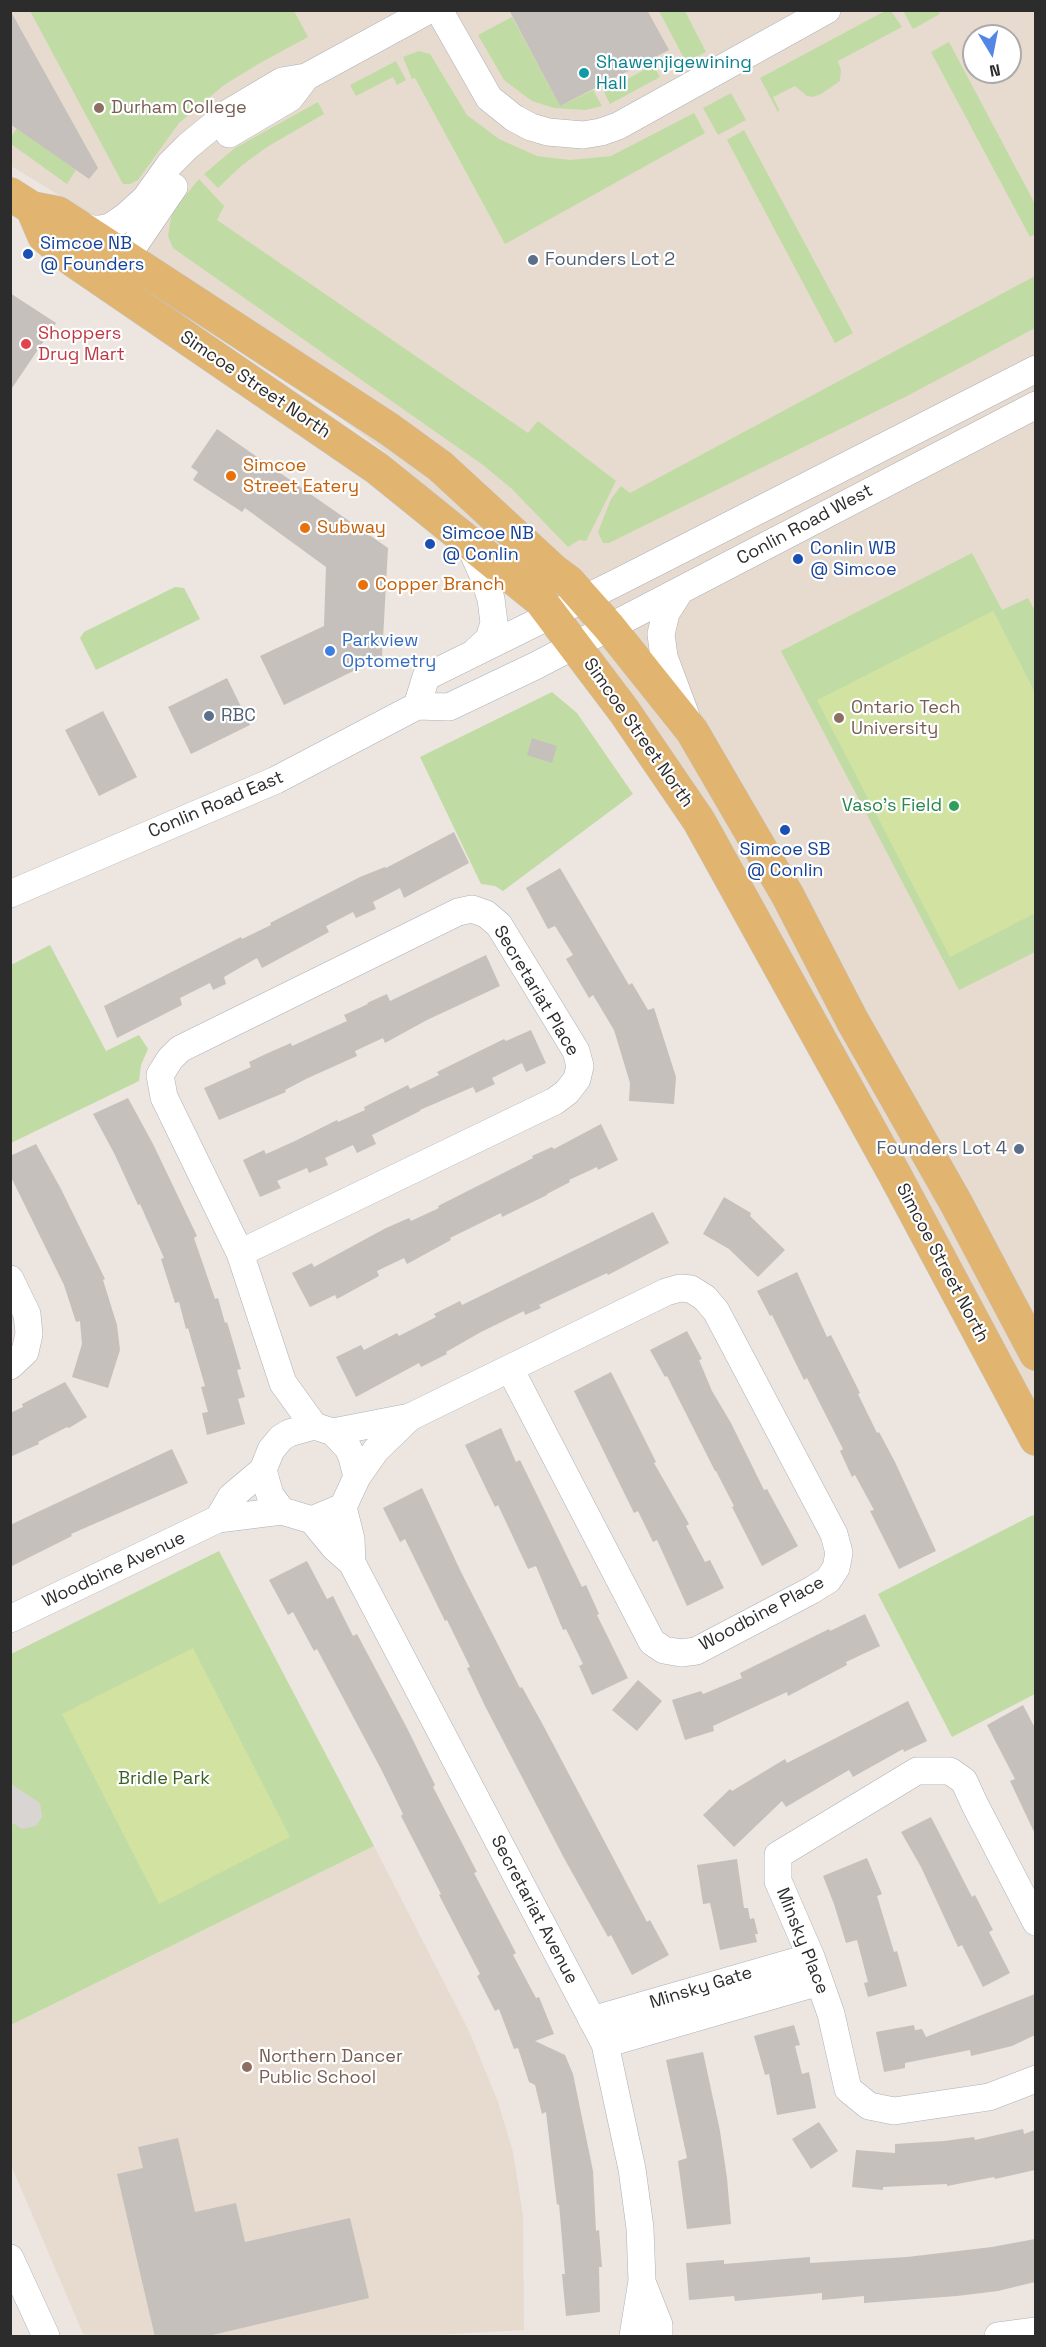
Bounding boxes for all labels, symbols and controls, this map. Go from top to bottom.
north arrow [962,24,1022,84]
place label: Shawenjigewining Hall [596,52,752,94]
text: N [988,59,1002,82]
marker: Shawenjigewining Hall [577,66,591,80]
place label: Durham College [111,97,247,119]
marker: Durham College [92,101,106,115]
place label: Simcoe NB @ Founders [40,233,144,276]
marker: Simcoe NB @ Founders [21,247,35,261]
place label: Founders Lot 2 [545,249,675,271]
marker: Founders Lot 2 [526,253,540,267]
place label: Shoppers Drug Mart [38,323,125,366]
street label: Simcoe Street North [176,327,334,443]
marker: Shoppers Drug Mart [19,337,33,351]
place label: Simcoe Street Eatery [243,455,359,498]
marker: Simcoe Street Eatery [224,469,238,483]
street label: Conlin Road West [733,480,877,570]
place label: Subway [317,517,386,539]
marker: Subway [298,521,312,535]
place label: Simcoe NB @ Conlin [442,523,534,566]
marker: Simcoe NB @ Conlin [423,537,437,551]
place label: Conlin WB @ Simcoe [810,538,897,580]
marker: Conlin WB @ Simcoe [791,552,805,566]
place label: Copper Branch [375,574,504,596]
marker: Copper Branch [356,578,370,592]
place label: Parkview Optometry [342,630,436,672]
marker: Parkview Optometry [323,644,337,658]
street label: Simcoe Street North [578,654,698,812]
place label: Ontario Tech University [851,697,961,740]
place label: RBC [221,705,256,727]
marker: RBC [202,709,216,723]
marker: Ontario Tech University [832,711,846,725]
street label: Conlin Road East [145,767,287,843]
place label: Vaso's Field [842,795,942,817]
marker: Vaso's Field [947,799,961,813]
marker: Simcoe SB @ Conlin [778,823,792,837]
place label: Simcoe SB @ Conlin [740,839,830,882]
street label: Secretariat Place [489,922,583,1060]
place label: Founders Lot 4 [877,1138,1007,1160]
marker: Founders Lot 4 [1012,1142,1026,1156]
street label: Simcoe Street North [891,1180,993,1346]
street label: Woodbine Avenue [39,1527,189,1613]
street label: Woodbine Place [696,1572,828,1656]
park label: Bridle Park [118,1768,210,1790]
street label: Secretariat Avenue [486,1832,582,1988]
street label: Minsky Place [771,1885,833,1997]
street label: Minsky Gate [647,1962,755,2014]
place label: Northern Dancer Public School [259,2046,403,2088]
marker: Northern Dancer Public School [240,2060,254,2074]

